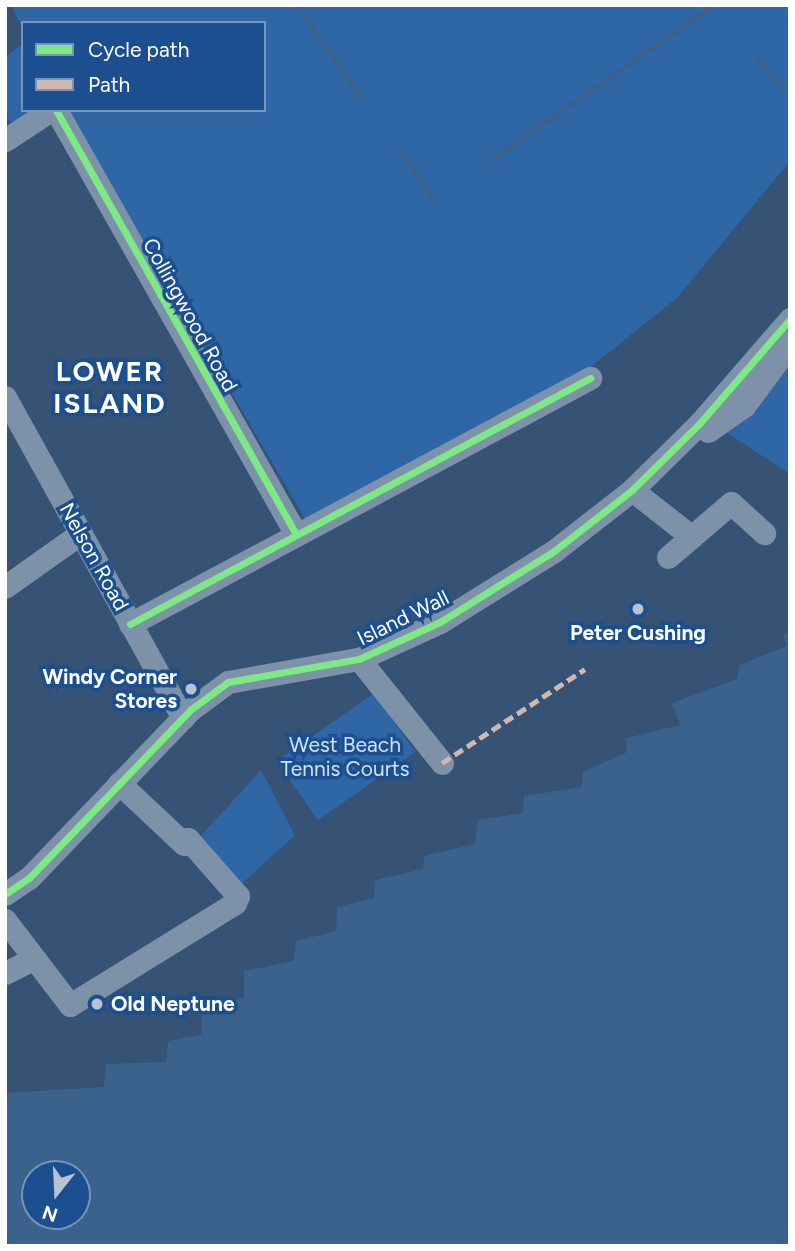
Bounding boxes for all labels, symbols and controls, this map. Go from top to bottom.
legend [21,21,266,112]
text: Cycle path [88,37,189,62]
text: Path [88,72,130,97]
street label: Collingwood Road [137,234,243,396]
district label: LOWER ISLAND [54,354,166,420]
street label: Nelson Road [54,499,134,615]
street label: Island Wall [353,585,453,651]
marker: Peter Cushing [630,601,646,617]
place label: Peter Cushing [570,620,706,646]
place label: Windy Corner Stores [42,664,177,714]
marker: Windy Corner Stores [183,681,199,697]
park label: West Beach Tennis Courts [281,732,409,782]
place label: Old Neptune [111,991,235,1017]
marker: Old Neptune [89,996,105,1012]
north arrow [21,1160,91,1230]
text: N [39,1200,61,1227]

